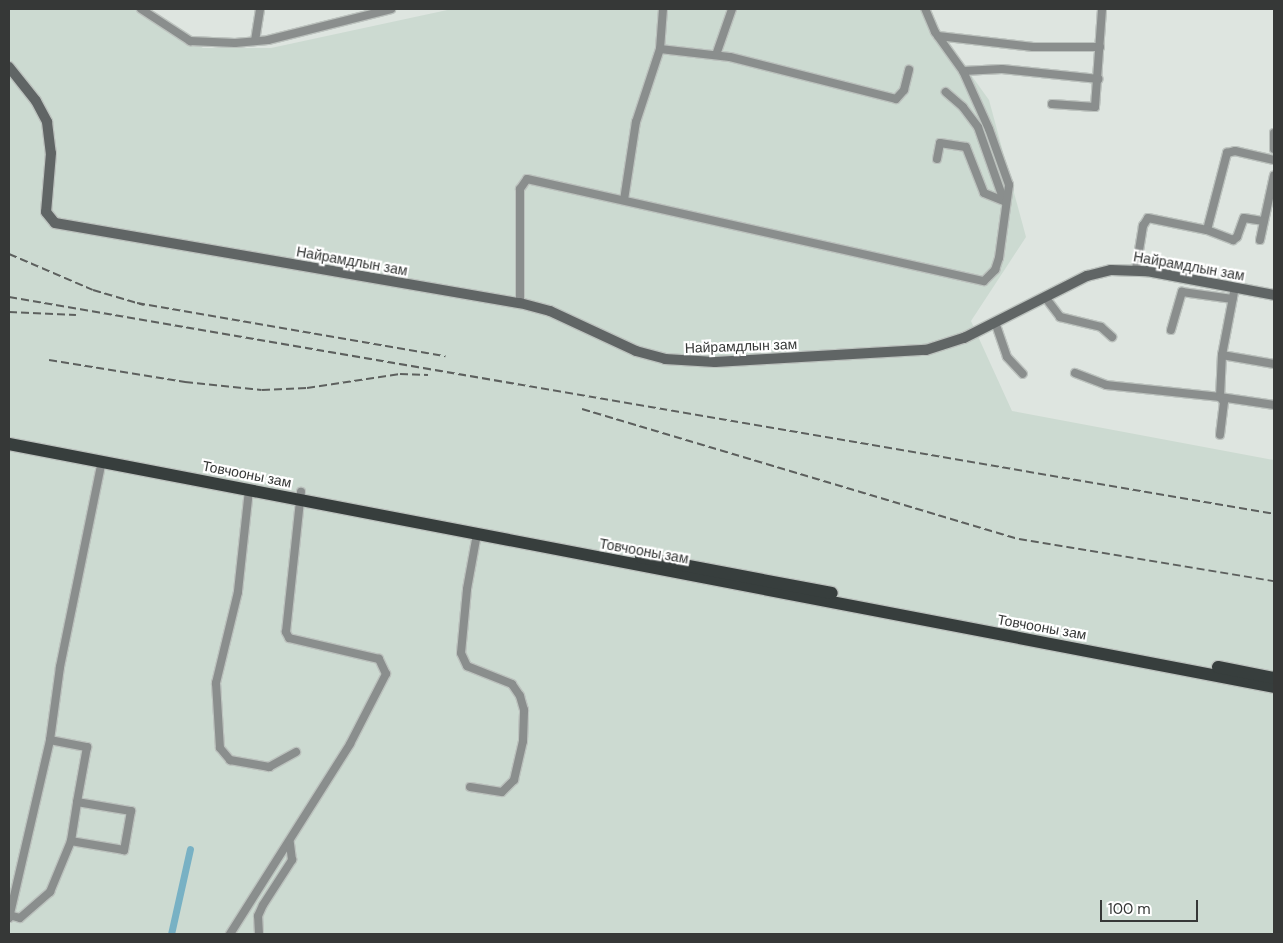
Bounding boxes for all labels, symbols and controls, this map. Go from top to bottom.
street label: Найрамдлын зам [295,243,409,279]
street label: Найрамдлын зам [1132,248,1246,284]
street label: Найрамдлын зам [684,336,798,356]
street label: Товчооны зам [201,457,293,491]
street label: Товчооны зам [598,535,690,567]
street label: Товчооны зам [996,611,1088,643]
scale bar [1103,890,1200,922]
text: 100 m [1108,899,1151,919]

